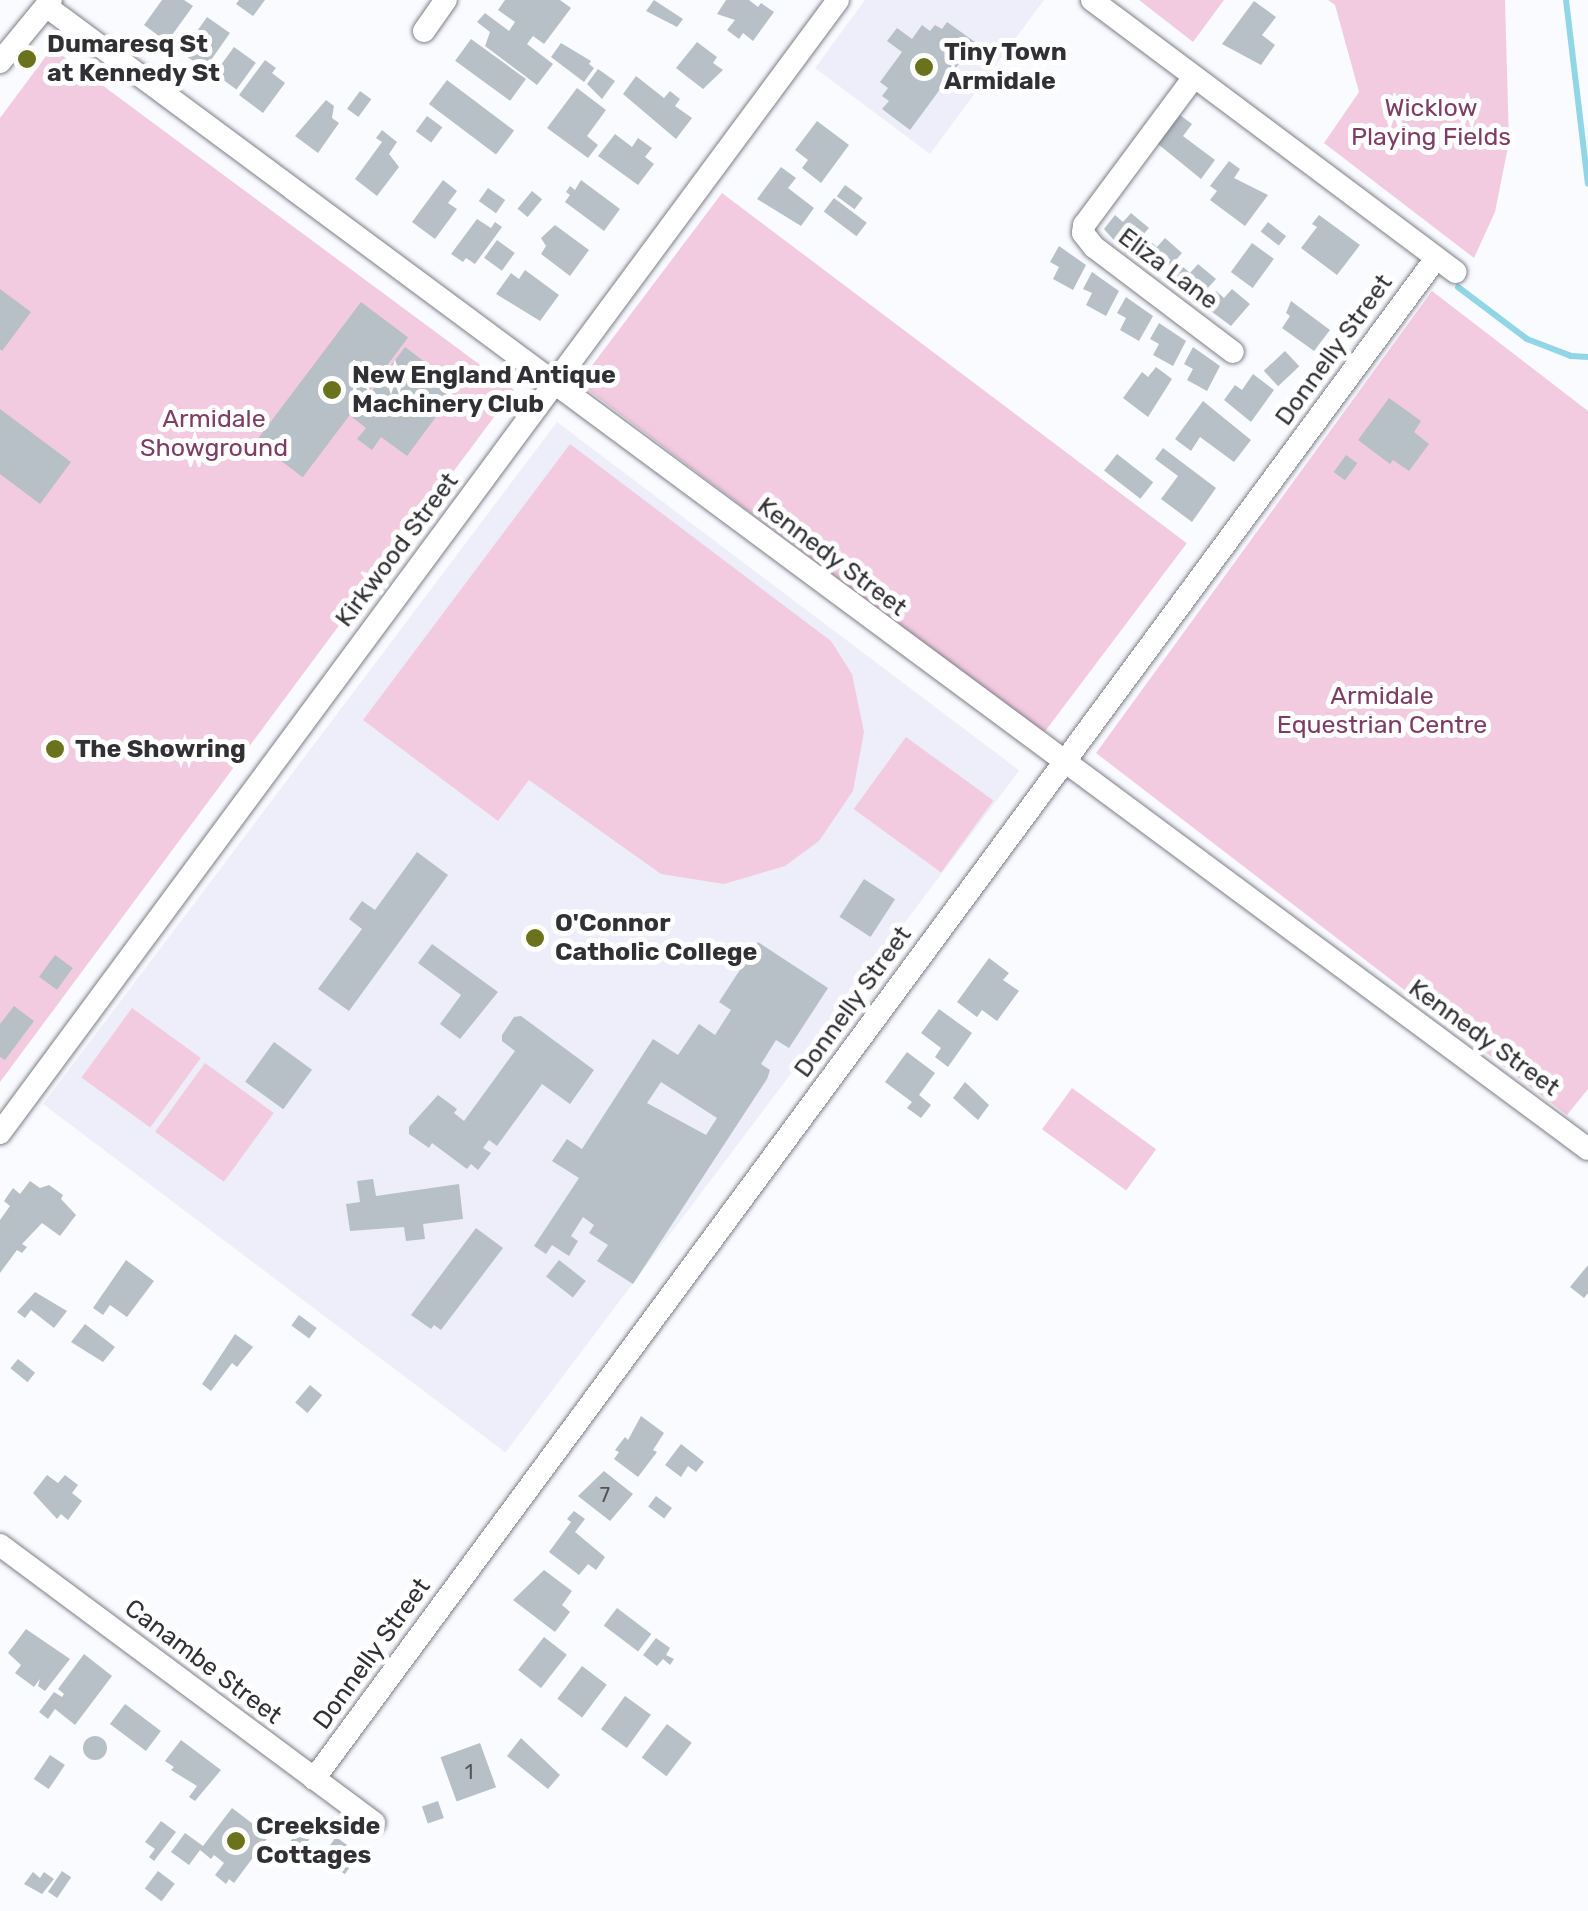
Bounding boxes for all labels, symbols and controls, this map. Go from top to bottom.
place label: Dumaresq St at Kennedy St [47,30,221,89]
place label: Tiny Town Armidale [944,38,1068,97]
marker: Dumaresq St at Kennedy St [16,48,38,70]
marker: Tiny Town Armidale [913,56,935,78]
park label: Wicklow Playing Fields [1351,94,1511,153]
street label: Eliza Lane [1112,222,1224,316]
street label: Donnelly Street [1269,268,1399,432]
place label: New England Antique Machinery Club [352,361,617,420]
marker: New England Antique Machinery Club [321,379,343,401]
park label: Armidale Showground [140,405,288,464]
street label: Kirkwood Street [329,467,465,633]
street label: Kennedy Street [751,491,913,623]
park label: Armidale Equestrian Centre [1277,682,1487,741]
place label: The Showring [75,734,246,764]
marker: The Showring [44,738,66,760]
place label: O'Connor Catholic College [555,909,757,968]
street label: Donnelly Street [788,920,918,1084]
marker: O'Connor Catholic College [524,927,546,949]
street label: Kennedy Street [1403,973,1565,1103]
house number: 7 [600,1483,610,1507]
street label: Donnelly Street [307,1572,437,1736]
street label: Canambe Street [119,1593,287,1731]
house number: 1 [465,1760,473,1784]
place label: Creekside Cottages [256,1812,380,1871]
marker: Creekside Cottages [225,1830,247,1852]

